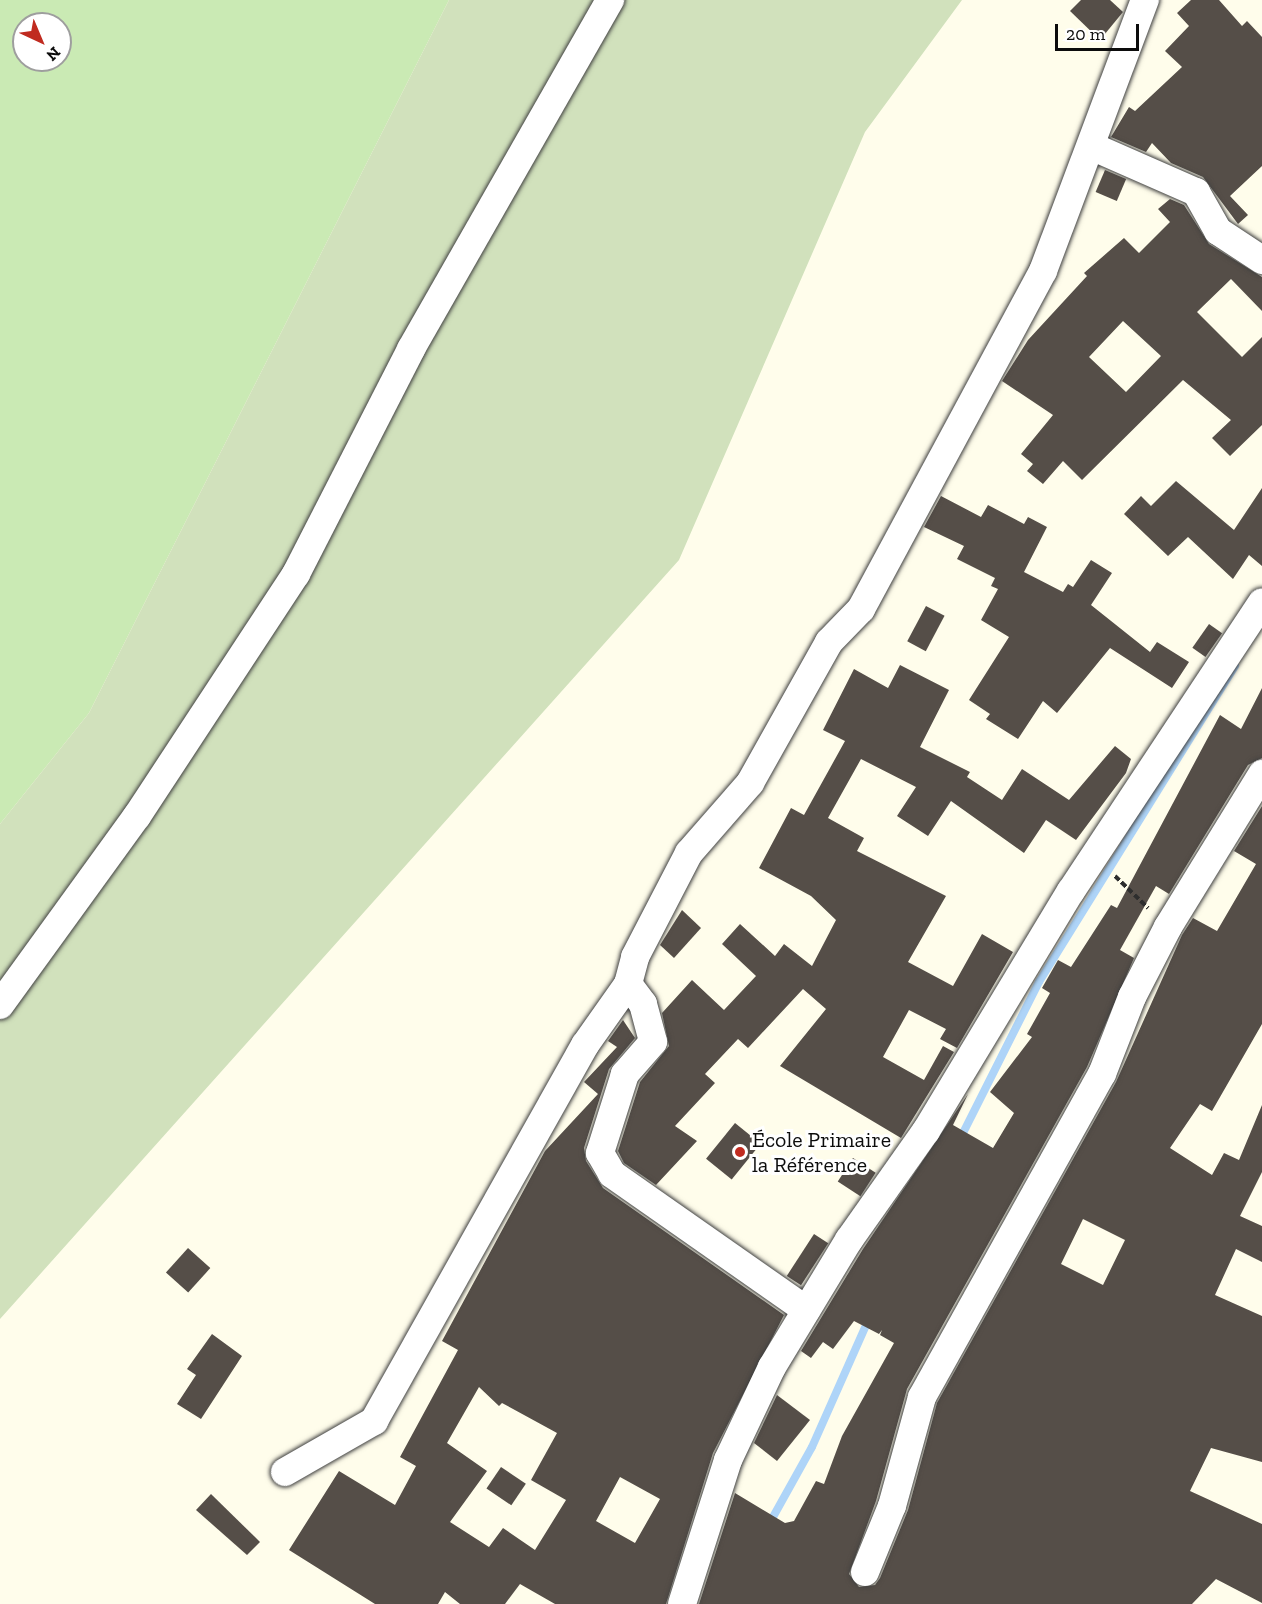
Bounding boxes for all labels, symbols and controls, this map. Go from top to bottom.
north arrow [12,12,72,72]
scale bar [1058,12,1142,50]
text: 20 m [1066,23,1105,45]
text: N [42,43,64,65]
place label: École Primaire la Référence [752,1126,891,1178]
marker: École Primaire la Référence [733,1145,747,1159]

